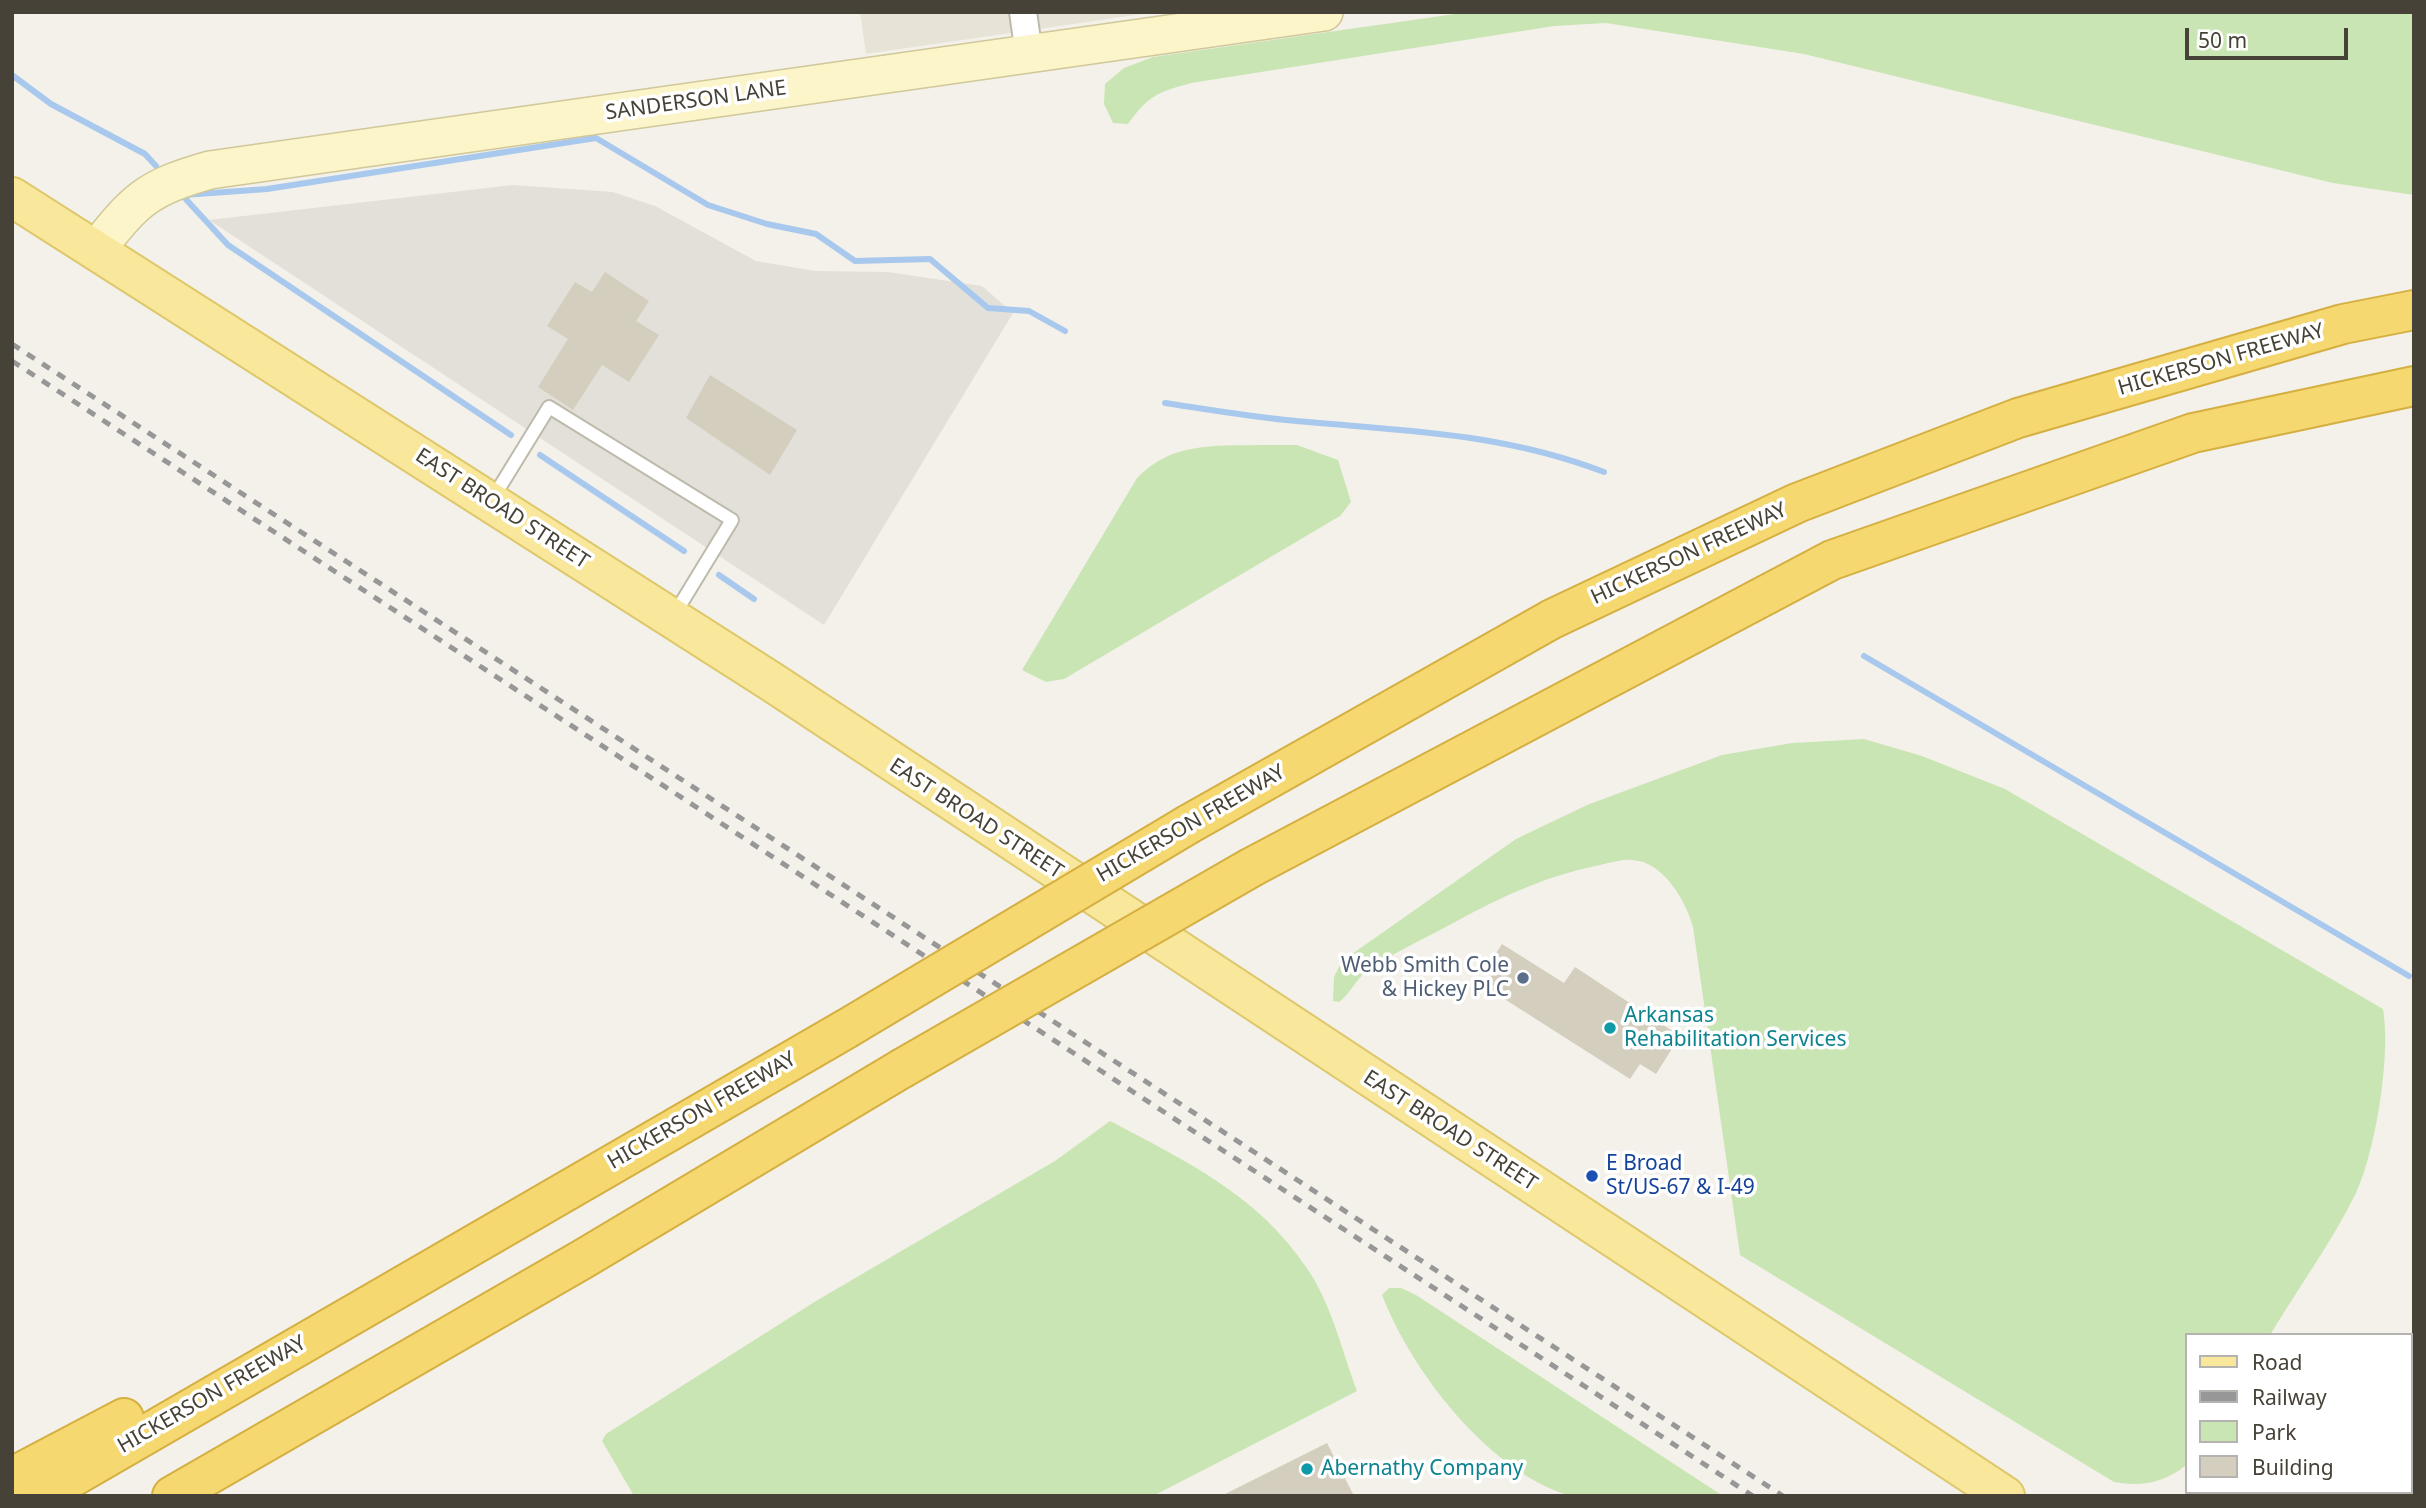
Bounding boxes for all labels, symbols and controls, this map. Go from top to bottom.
scale bar [2188,14,2351,58]
text: 50 m [2198,26,2247,54]
street label: SANDERSON LANE [604,76,788,126]
street label: HICKERSON FREEWAY [2115,319,2327,401]
street label: EAST BROAD STREET [410,443,594,575]
street label: HICKERSON FREEWAY [1587,498,1791,610]
street label: EAST BROAD STREET [884,753,1068,885]
street label: HICKERSON FREEWAY [1092,760,1290,888]
place label: Webb Smith Cole & Hickey PLC [1341,953,1509,1003]
marker: Webb Smith Cole & Hickey PLC [1515,970,1531,986]
place label: Arkansas Rehabilitation Services [1624,1003,1846,1053]
marker: Arkansas Rehabilitation Services [1602,1020,1618,1036]
street label: HICKERSON FREEWAY [603,1047,801,1175]
street label: EAST BROAD STREET [1358,1065,1542,1197]
place label: E Broad St/US-67 & I-49 [1606,1151,1755,1201]
marker: E Broad St/US-67 & I-49 [1584,1168,1600,1184]
street label: HICKERSON FREEWAY [113,1331,311,1459]
legend [2184,1333,2412,1494]
text: Road [2252,1348,2302,1376]
text: Railway [2252,1383,2327,1411]
text: Park [2252,1418,2296,1446]
text: Building [2252,1453,2334,1481]
place label: Abernathy Company [1321,1456,1523,1482]
marker: Abernathy Company [1299,1461,1315,1477]

